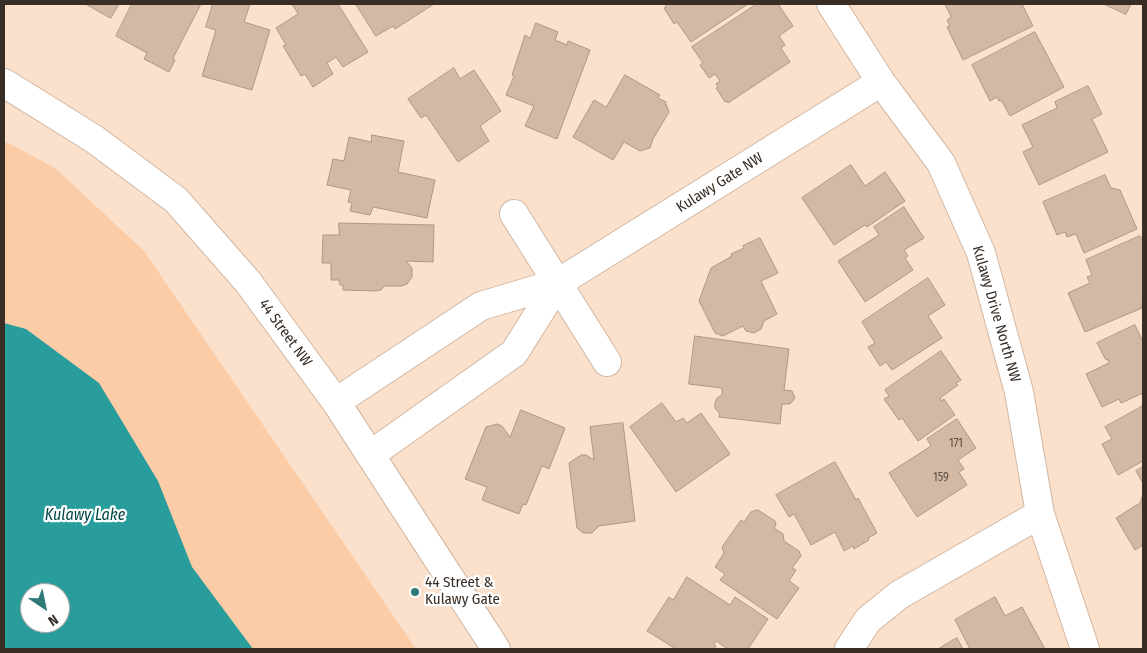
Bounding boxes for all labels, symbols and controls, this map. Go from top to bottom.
street label: Kulawy Gate NW [673,149,767,217]
street label: Kulawy Drive North NW [968,244,1024,384]
street label: 44 Street NW [255,296,315,370]
house number: 171 [949,437,963,451]
house number: 159 [933,471,949,485]
water label: Kulawy Lake [45,506,125,526]
place label: 44 Street & Kulawy Gate [425,574,500,609]
north arrow [20,583,70,633]
marker: 44 Street & Kulawy Gate [409,586,421,598]
text: N [45,611,61,629]

